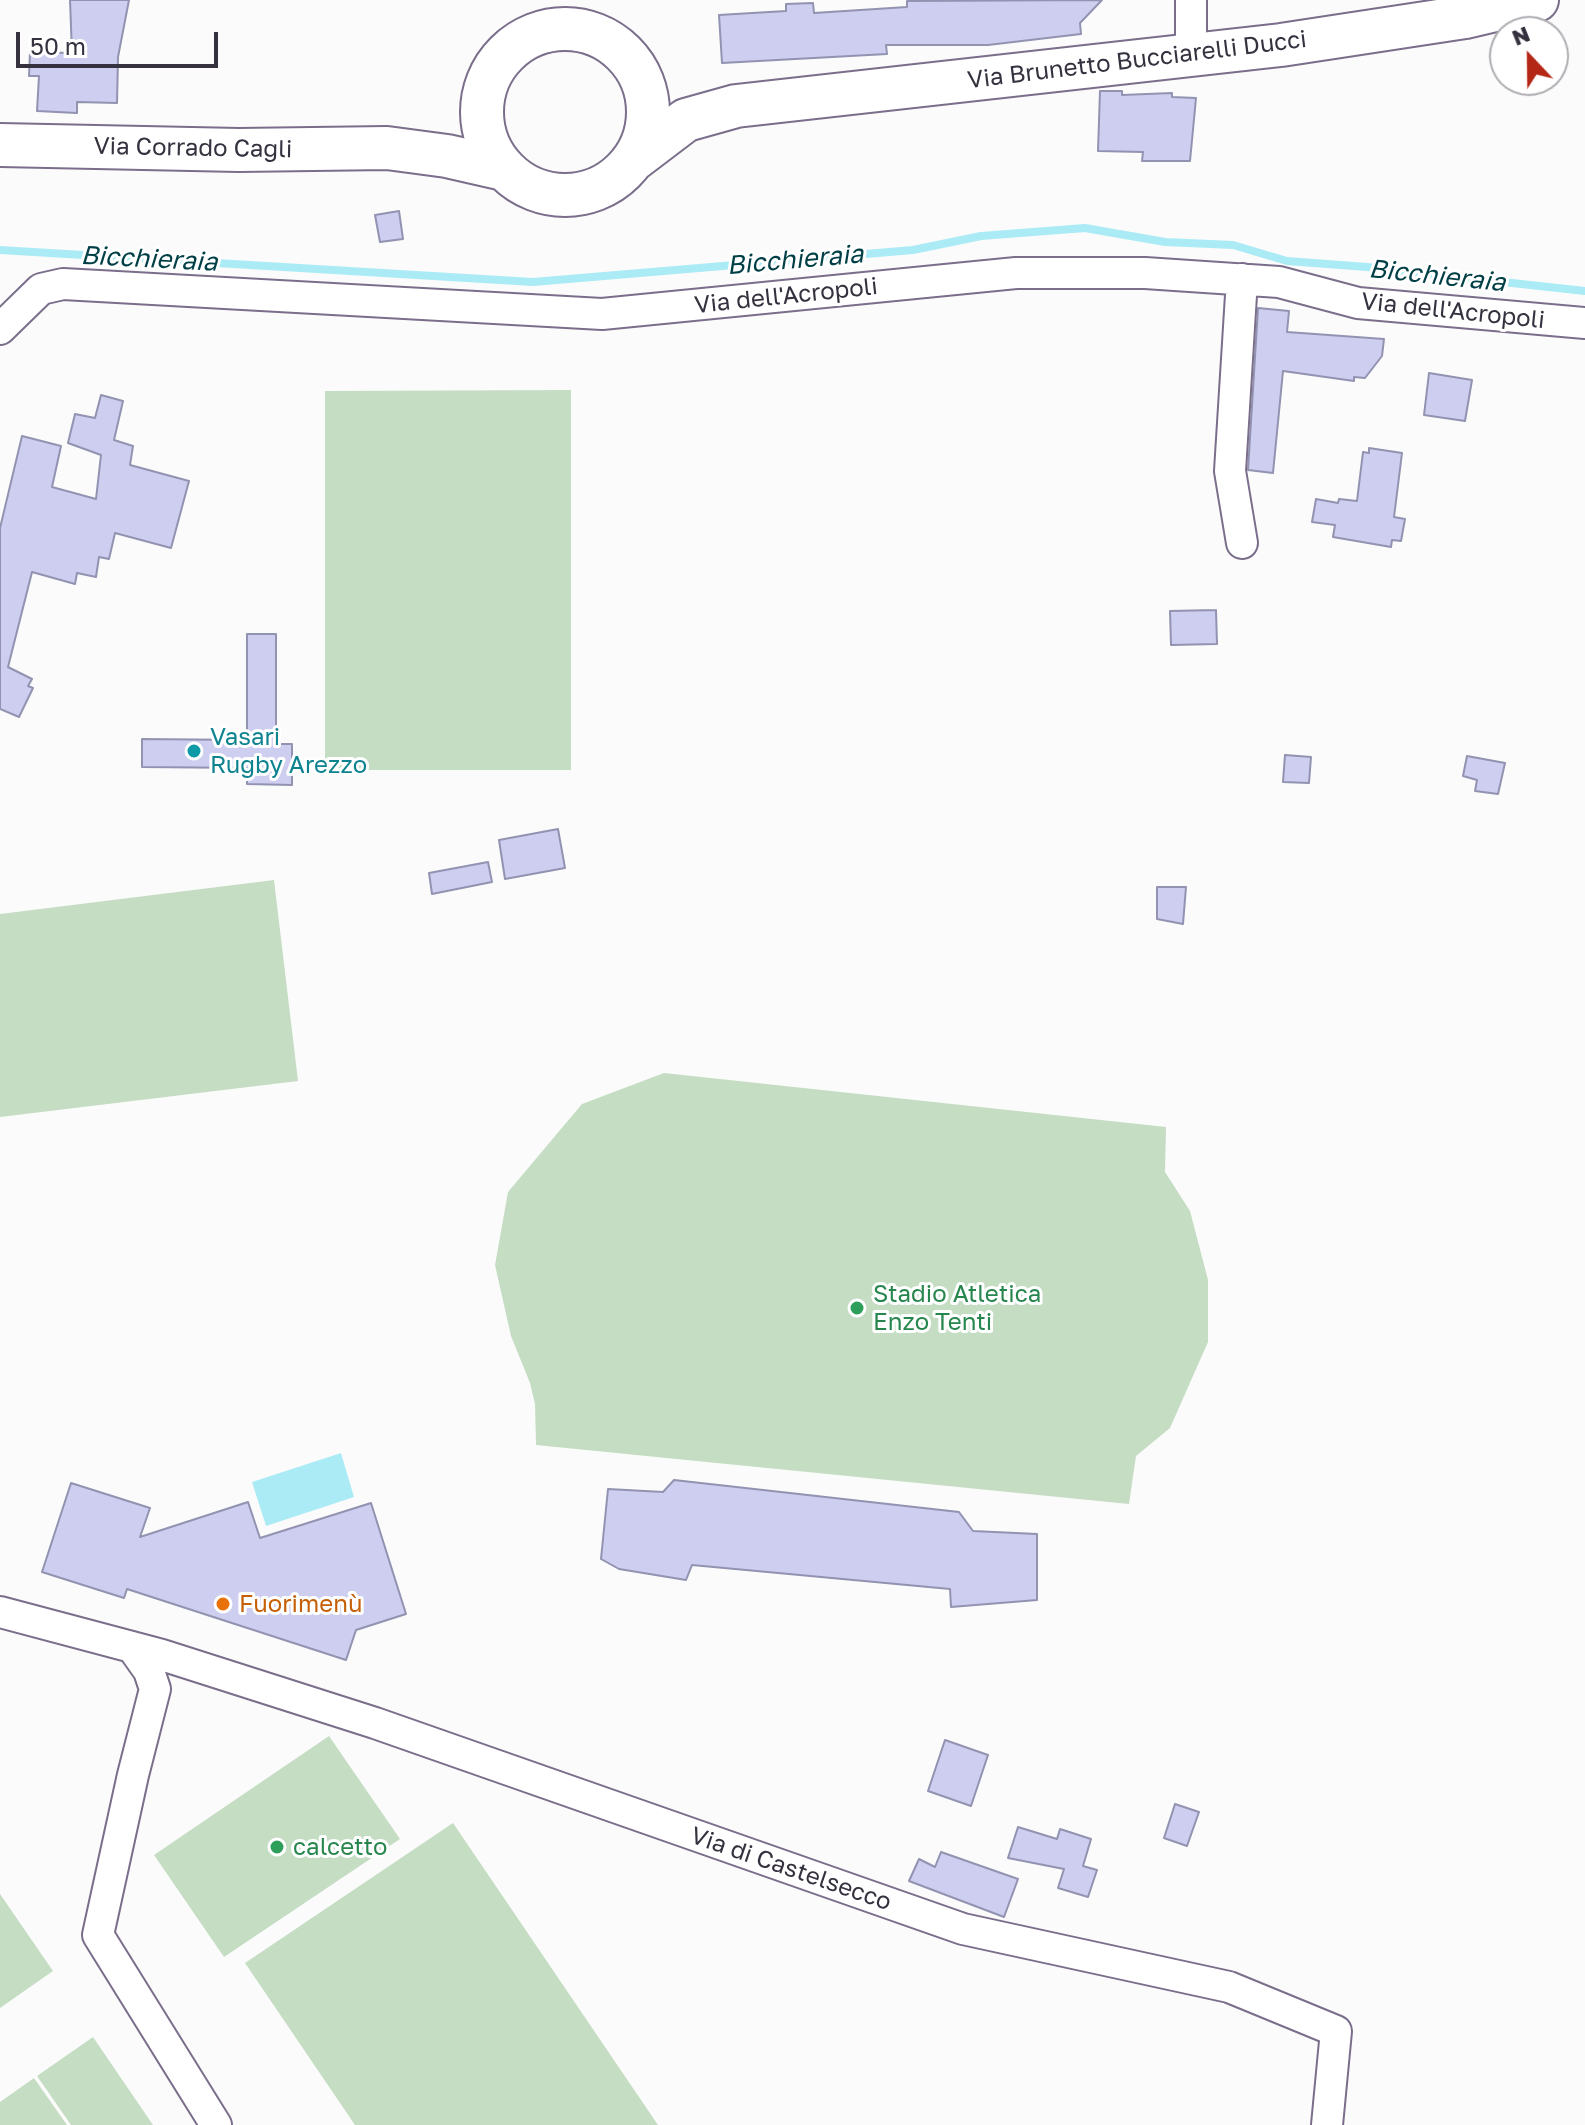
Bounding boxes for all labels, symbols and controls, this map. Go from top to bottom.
scale bar [20,16,222,66]
north arrow [1489,16,1569,96]
text: N [1508,19,1533,51]
street label: Via Brunetto Bucciarelli Ducci [966,25,1308,95]
text: 50 m [30,31,86,60]
street label: Via Corrado Cagli [93,132,293,164]
water label: Bicchieraia [725,238,865,282]
water label: Bicchieraia [80,240,218,278]
water label: Bicchieraia [1367,253,1507,299]
street label: Via dell'Acropoli [693,272,879,320]
street label: Via dell'Acropoli [1360,287,1546,335]
place label: Vasari Rugby Arezzo [210,723,367,779]
marker: Vasari Rugby Arezzo [185,742,203,760]
place label: Stadio Atletica Enzo Tenti [873,1280,1041,1336]
marker: Stadio Atletica Enzo Tenti [848,1299,866,1317]
place label: Fuorimenù [239,1590,362,1618]
marker: Fuorimenù [214,1595,232,1613]
street label: Via di Castelsecco [687,1821,895,1917]
place label: calcetto [293,1833,387,1861]
marker: calcetto [268,1838,286,1856]

